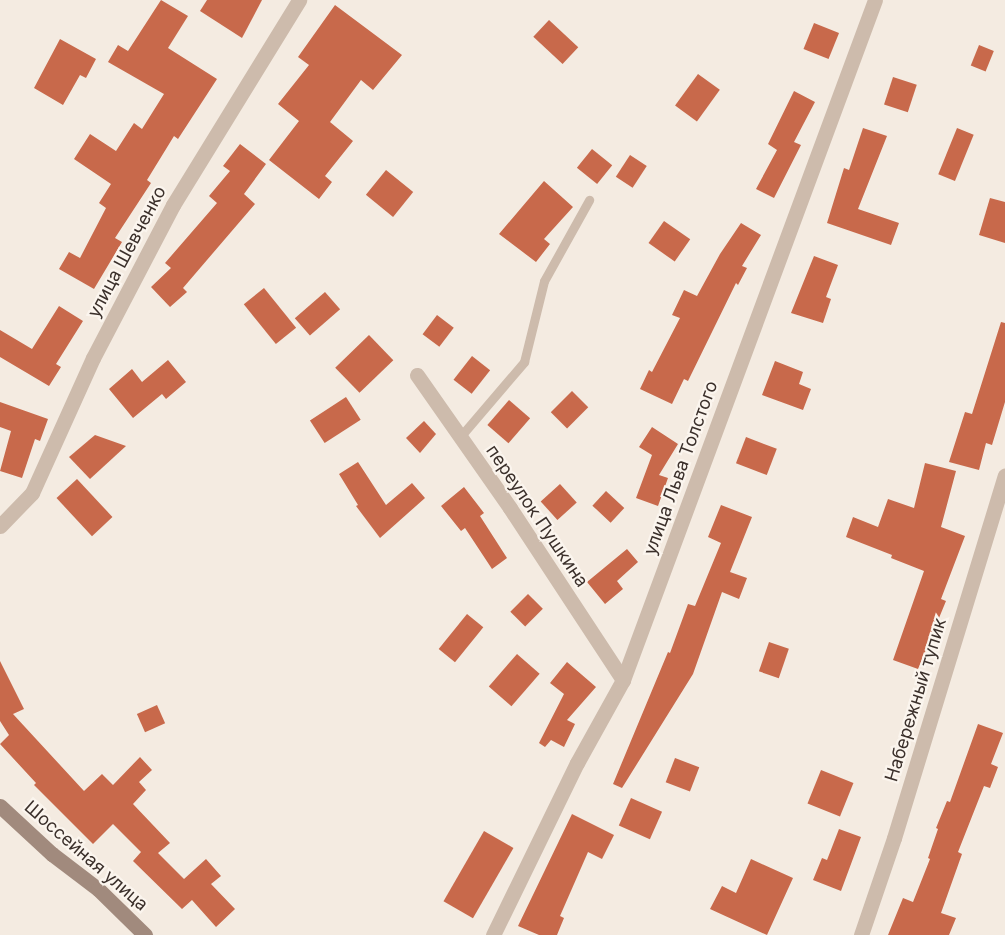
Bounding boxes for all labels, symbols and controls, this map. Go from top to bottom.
street label: улица Шевченко [83,183,171,321]
street label: улица Льва Толстого [639,378,723,558]
street label: переулок Пушкина [481,441,593,591]
street label: Набережный тупик [881,616,951,784]
street label: Шоссейная улица [20,796,152,916]

